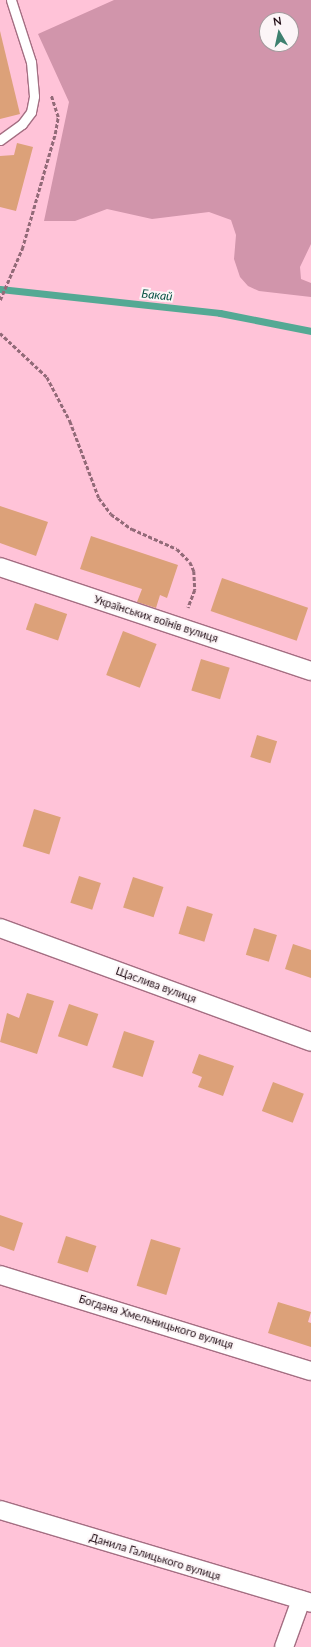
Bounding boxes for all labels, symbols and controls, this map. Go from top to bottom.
north arrow [259,12,299,52]
text: N [272,14,282,28]
water label: Бакай [141,286,173,304]
street label: Українських воїнів вулиця [92,593,220,645]
street label: Щаслива вулиця [114,964,198,1006]
street label: Богдана Хмельницького вулиця [77,1292,235,1352]
street label: Данила Галицького вулиця [88,1531,222,1583]

